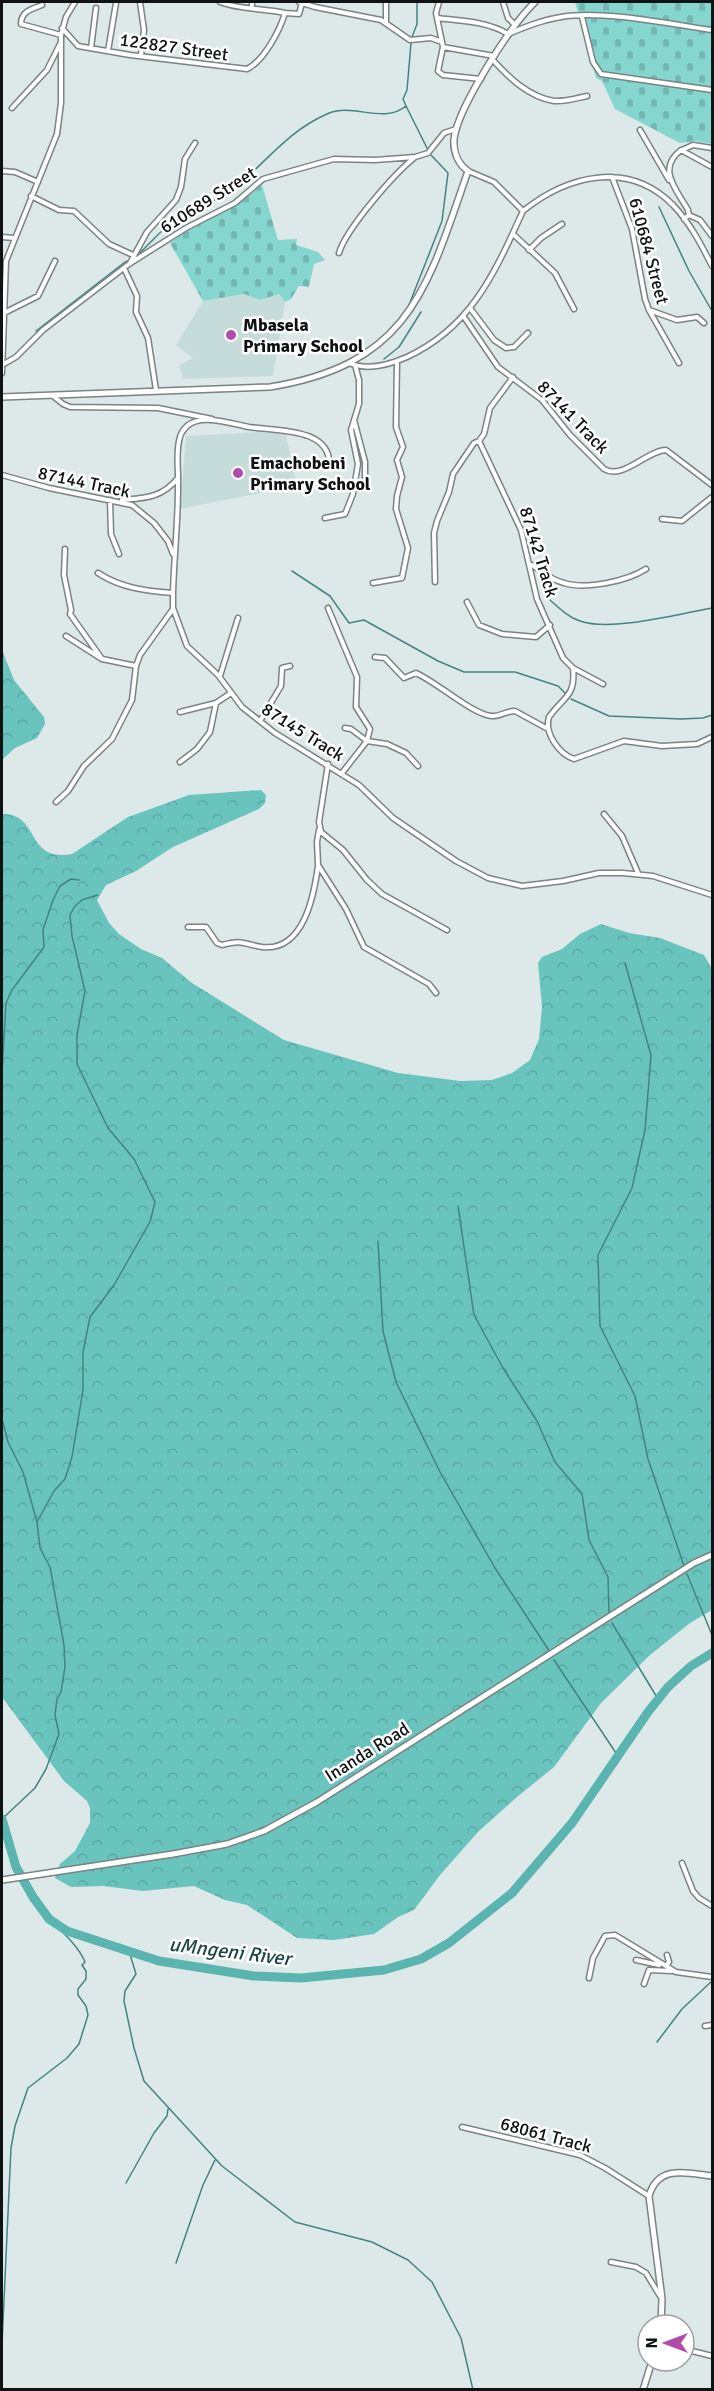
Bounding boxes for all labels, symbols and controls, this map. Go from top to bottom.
street label: 122827 Street [118,29,230,65]
street label: 610689 Street [156,162,260,238]
street label: 610684 Street [624,195,674,307]
place label: Mbasela Primary School [243,314,364,357]
marker: Mbasela Primary School [224,328,238,342]
street label: 87141 Track [533,376,613,458]
place label: Emachobeni Primary School [250,452,371,495]
street label: 87144 Track [36,462,132,502]
marker: Emachobeni Primary School [231,466,245,480]
street label: 87142 Track [515,504,563,600]
street label: 87145 Track [257,698,349,766]
street label: Inanda Road [321,1717,413,1787]
water label: uMngeni River [167,1932,295,1972]
street label: 68061 Track [498,2112,594,2158]
north arrow [636,2313,696,2373]
text: N [642,2337,662,2349]

